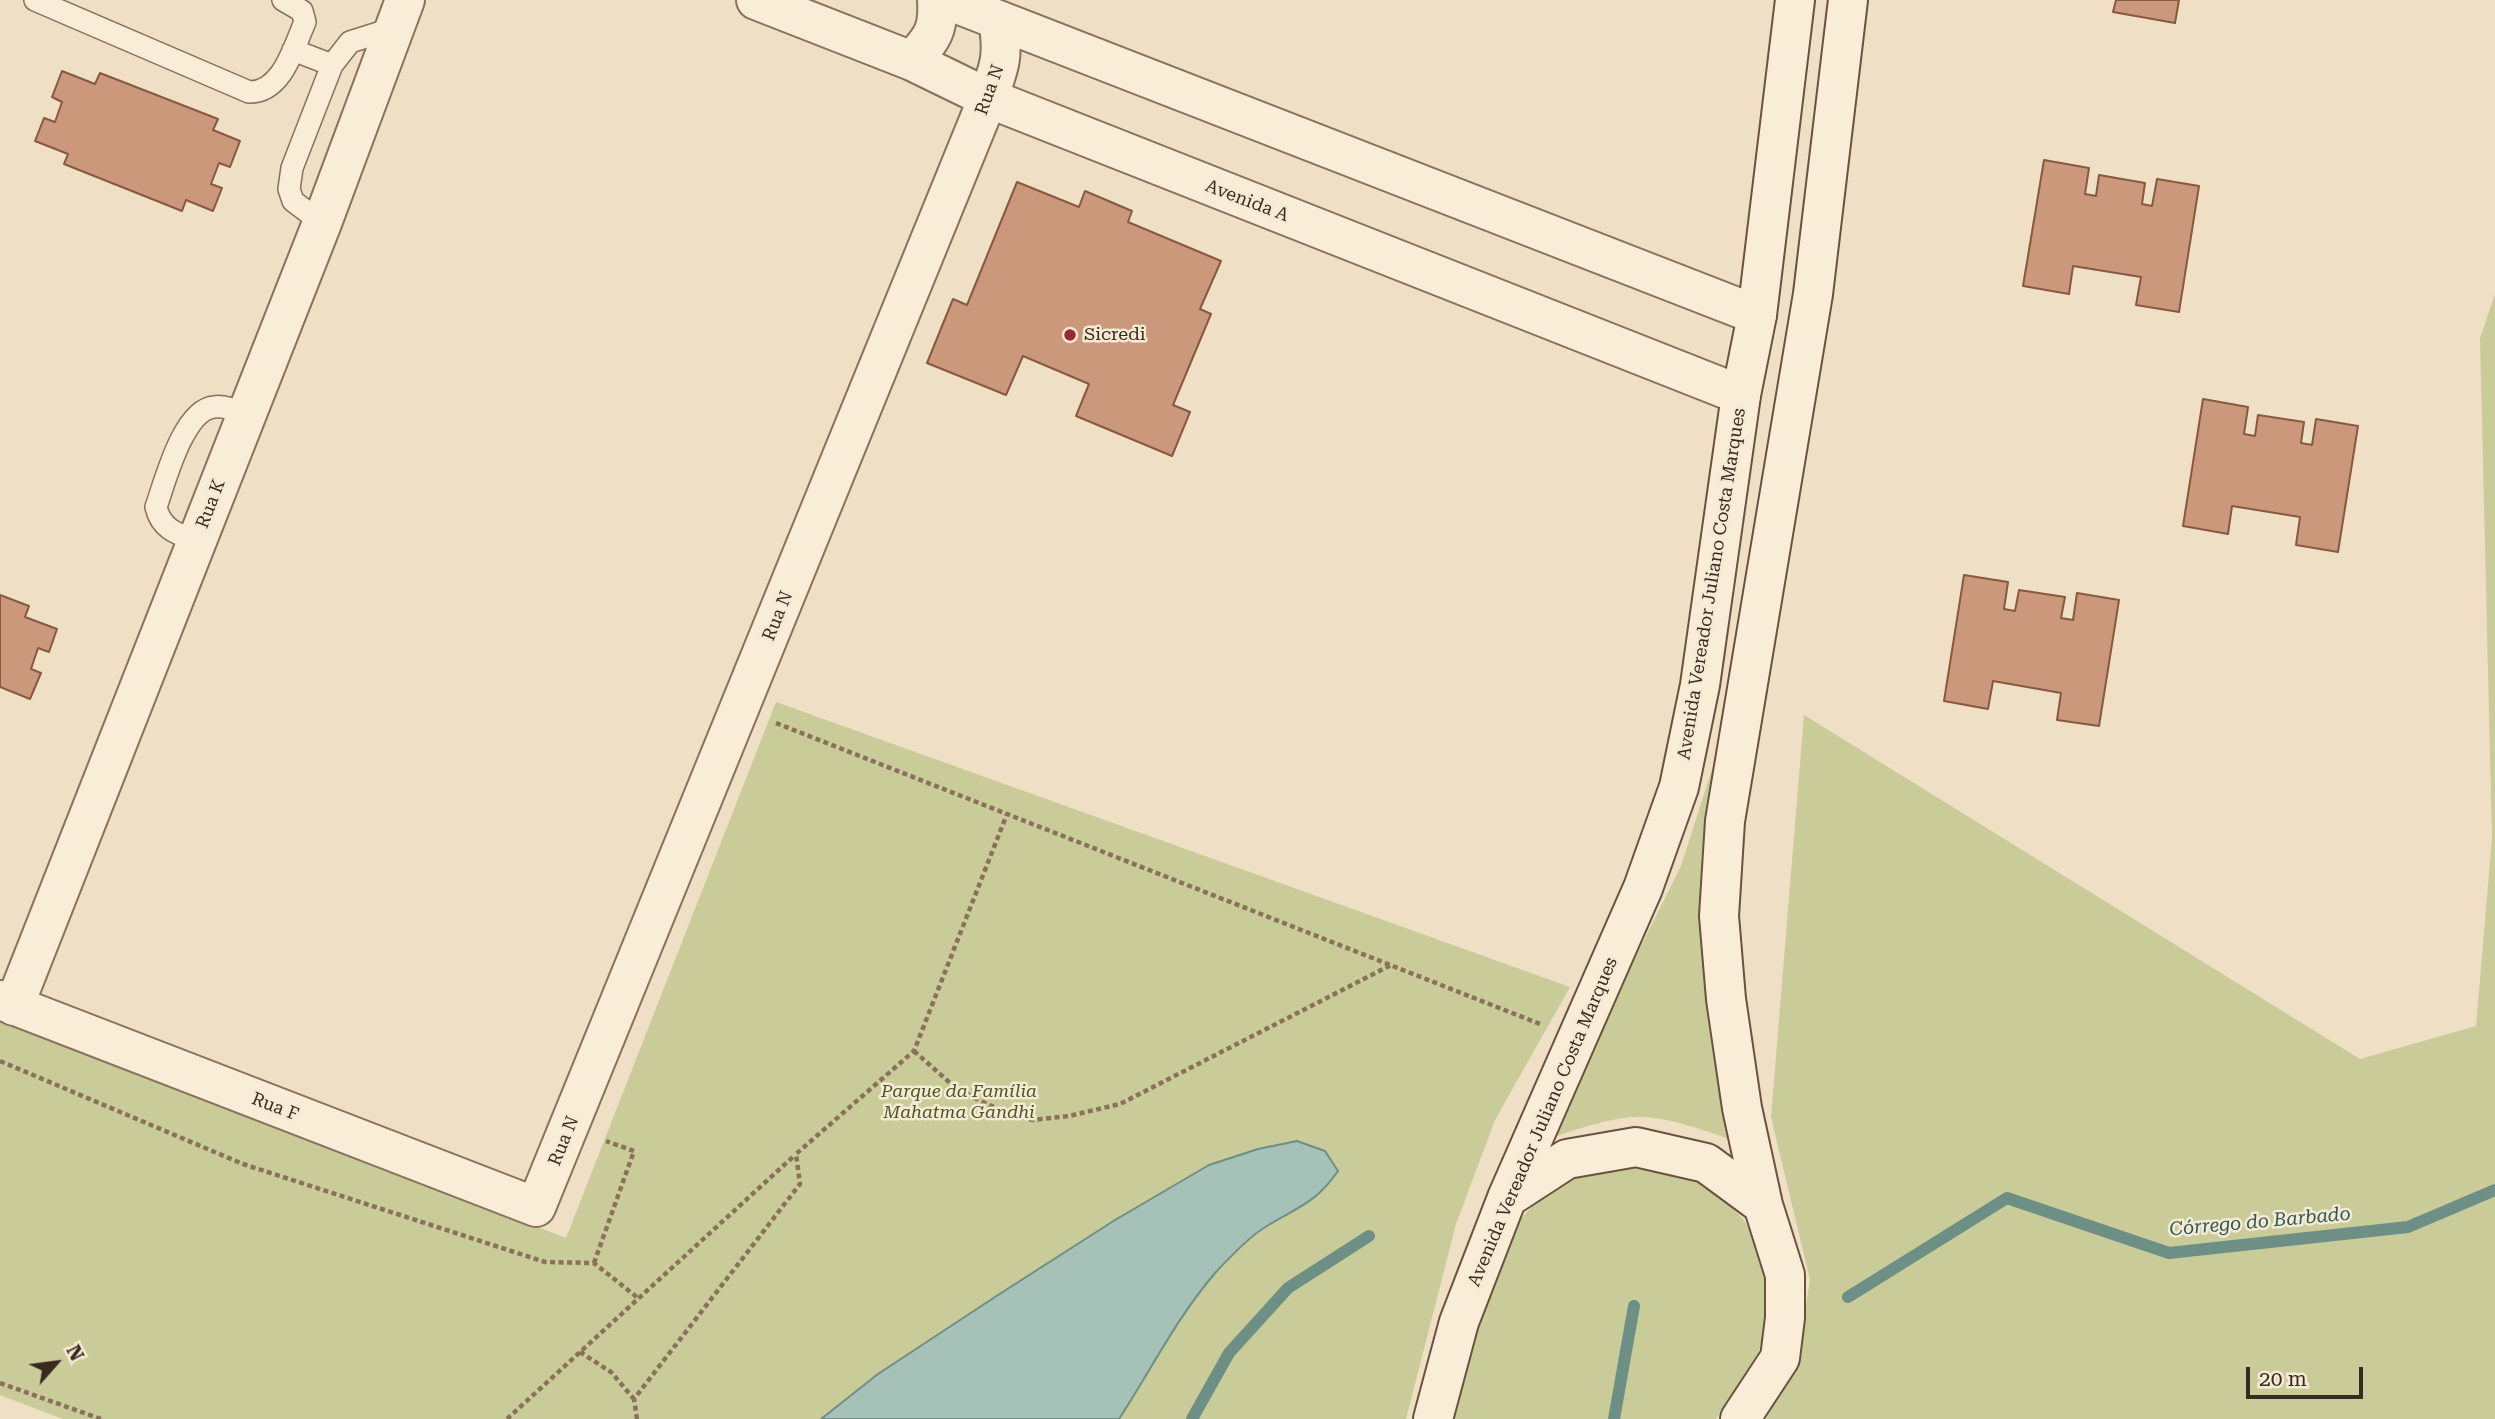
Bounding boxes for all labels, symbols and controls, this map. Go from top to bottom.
street label: Rua N [971,62,1009,118]
street label: Avenida A [1202,175,1292,227]
place label: Sicredi [1084,324,1145,346]
marker: Sicredi [1062,327,1078,343]
street label: Avenida Vereador Juliano Costa Marques [1674,407,1750,761]
street label: Rua K [192,476,230,532]
street label: Rua N [758,588,798,644]
street label: Avenida Vereador Juliano Costa Marques [1464,954,1622,1290]
park label: Parque da Família Mahatma Gandhi [881,1081,1037,1124]
street label: Rua F [248,1088,302,1126]
street label: Rua N [544,1113,584,1169]
water label: Córrego do Barbado [2169,1203,2351,1241]
north arrow [21,1328,91,1398]
text: N [61,1341,89,1365]
scale bar [2250,1352,2367,1396]
text: 20 m [2259,1367,2307,1391]

